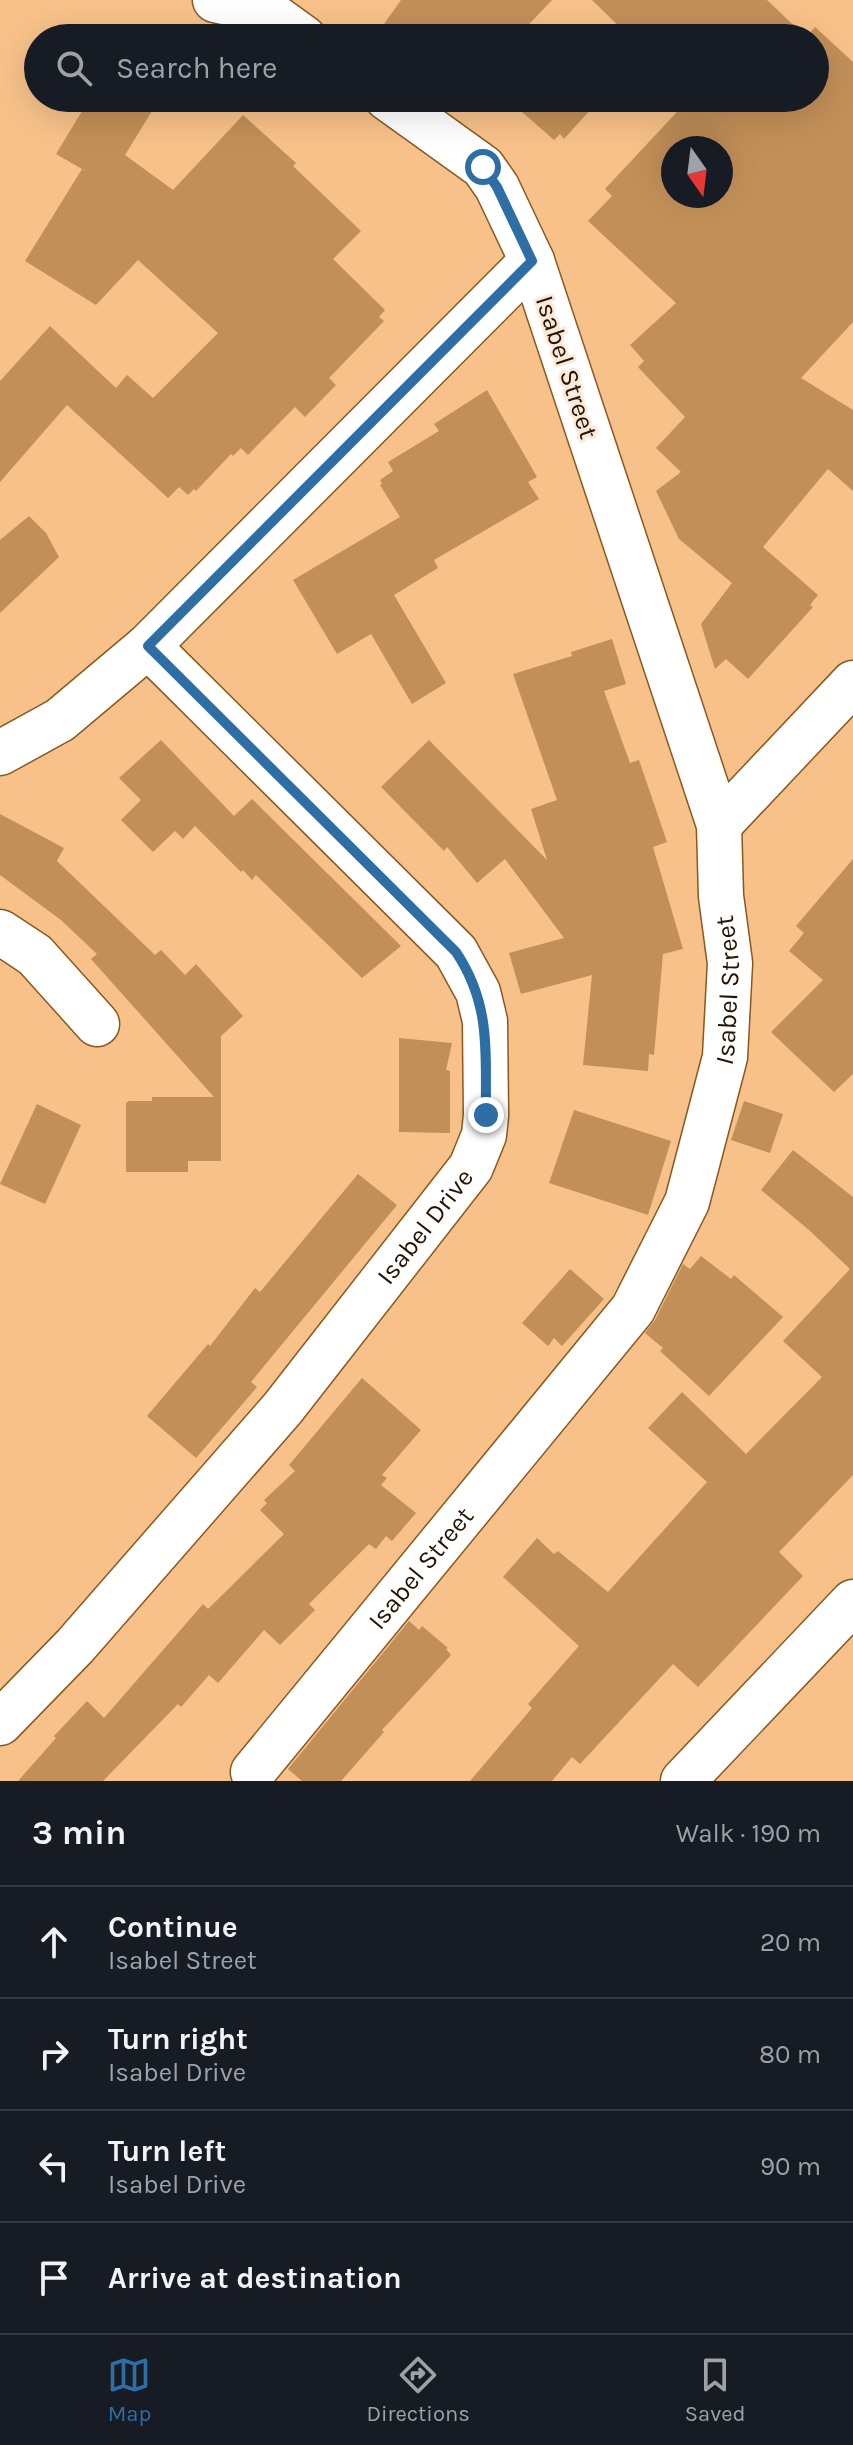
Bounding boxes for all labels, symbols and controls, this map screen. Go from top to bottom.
search box [24,24,829,112]
icon: search [52,46,96,90]
text: Search here [116,50,277,86]
north arrow [661,136,733,208]
route start [465,149,501,185]
street label: Isabel Street [529,292,604,443]
street label: Isabel Street [709,913,746,1068]
route end [468,1097,504,1133]
street label: Isabel Drive [370,1163,480,1291]
street label: Isabel Street [362,1501,480,1636]
text: 3 min [32,1813,126,1853]
text: Walk · 190 m [676,1818,821,1849]
text: Continue [108,1909,238,1945]
icon: ahead [32,1920,76,1964]
text: 20 m [760,1927,821,1958]
text: Isabel Street [108,1945,257,1976]
text: Turn right [108,2021,248,2057]
icon: right [32,2032,76,2076]
text: 80 m [759,2039,821,2070]
text: Isabel Drive [108,2057,246,2088]
text: Turn left [108,2133,226,2169]
icon: left [32,2144,76,2188]
text: 90 m [760,2151,821,2182]
text: Isabel Drive [108,2169,246,2200]
icon: arrive [32,2256,76,2300]
text: Arrive at destination [108,2260,402,2296]
tab: Map [107,2353,151,2427]
tab: Directions [366,2353,470,2427]
tab: Saved [685,2353,746,2427]

